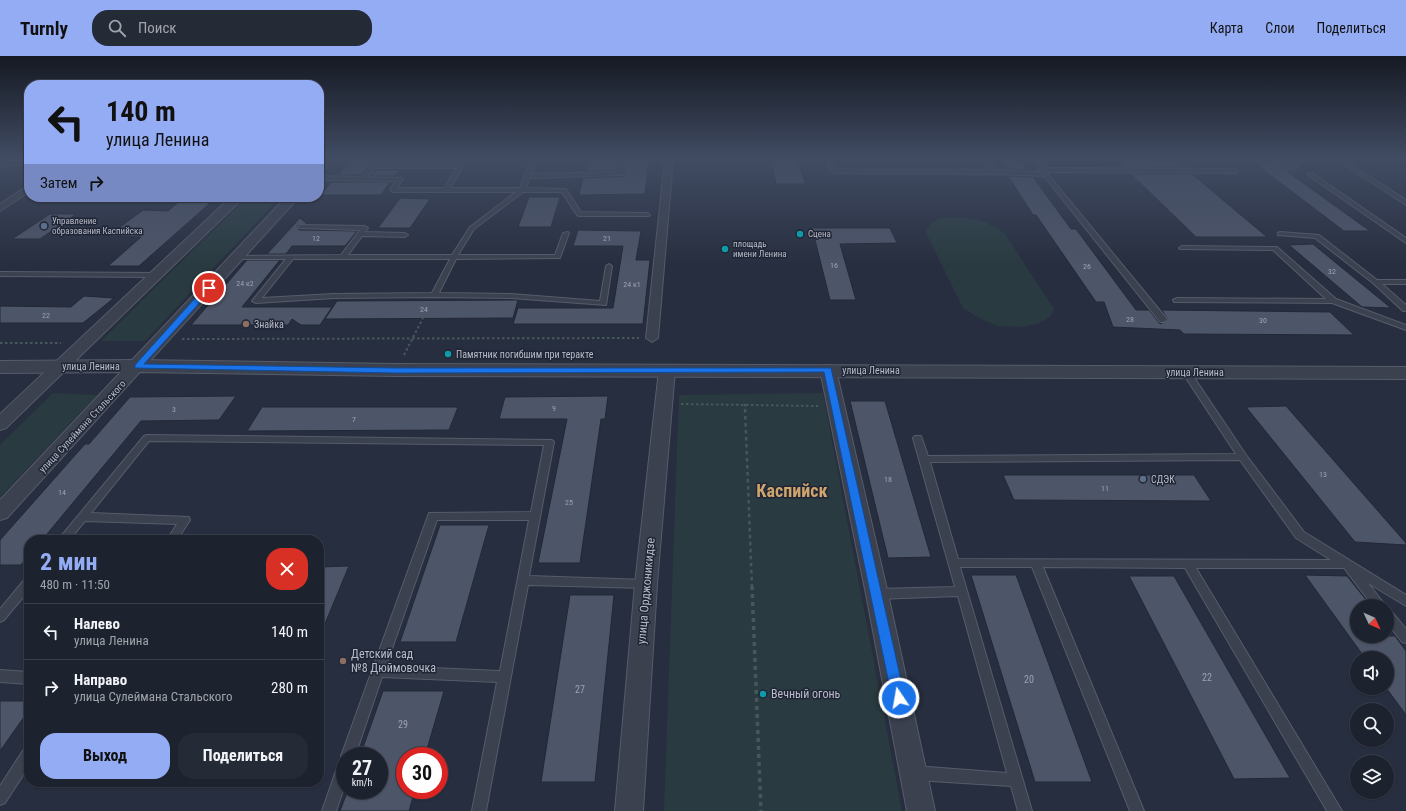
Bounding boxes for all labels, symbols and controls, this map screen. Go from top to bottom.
search box [92,10,372,46]
text: Turnly [20,17,68,40]
icon: search [106,17,128,39]
text: Поиск [138,19,177,37]
text: Карта [1210,20,1243,36]
text: Слои [1265,20,1295,36]
text: Поделиться [1317,20,1386,36]
text: 140 m [106,95,176,128]
icon: left [40,96,92,148]
text: улица Ленина [106,129,209,150]
icon: right [85,172,107,194]
text: Затем [40,174,77,192]
place label: Управление образования Каспийска [52,216,143,236]
marker: Управление образования Каспийска [39,221,49,231]
marker: Сцена [795,229,805,239]
place label: Сцена [808,229,831,239]
house number: 12 [312,234,320,243]
house number: 21 [603,234,611,243]
place label: площадь имени Ленина [733,239,787,259]
marker: площадь имени Ленина [720,244,730,254]
house number: 16 [830,261,838,270]
house number: 26 [1083,262,1091,271]
house number: 32 [1328,267,1336,276]
pin [192,271,226,305]
icon: arrive [198,277,220,299]
house number: 24 к2 [236,279,254,288]
house number: 24 к1 [623,280,641,289]
house number: 24 [420,305,428,314]
house number: 22 [42,311,50,320]
house number: 28 [1126,315,1134,324]
house number: 30 [1259,316,1267,325]
marker: Знайка [241,319,251,329]
place label: Знайка [254,319,284,330]
marker: Памятник погибшим при теракте [443,349,453,359]
place label: Памятник погибшим при теракте [456,349,594,360]
street label: улица Ленина [62,361,120,372]
street label: улица Ленина [842,365,900,376]
street label: улица Ленина [1166,367,1224,378]
street label: улица Сулеймана Стальского [37,378,128,475]
house number: 9 [552,404,556,413]
house number: 3 [172,405,176,414]
house number: 7 [352,415,356,424]
house number: 13 [1319,470,1327,479]
marker: СДЭК [1138,474,1148,484]
place label: СДЭК [1151,474,1175,485]
house number: 18 [884,475,892,484]
district label: Каспийск [756,480,828,501]
house number: 11 [1101,484,1109,493]
house number: 14 [58,488,66,497]
house number: 25 [565,498,573,507]
street label: улица Орджоникидзе [634,537,658,645]
text: 2 мин [40,548,98,576]
button: close [266,548,308,590]
text: 480 m · 11:50 [40,577,110,592]
north arrow [1350,599,1394,643]
map controls [1350,599,1394,799]
text: Налево [74,615,120,633]
icon: left [40,621,62,643]
text: 140 m [271,623,308,641]
text: улица Ленина [74,633,149,648]
place label: Детский сад №8 Дюймовочка [351,647,436,675]
button: sound [1350,651,1394,695]
marker: Детский сад №8 Дюймовочка [338,656,348,666]
text: Направо [74,671,127,689]
house number: 22 [1202,672,1212,683]
house number: 20 [1024,674,1034,685]
icon: right [40,677,62,699]
position arrow [878,677,920,719]
text: 280 m [271,679,308,697]
house number: 27 [575,684,585,695]
place label: Вечный огонь [771,687,841,701]
text: улица Сулеймана Стальского [74,689,233,704]
marker: Вечный огонь [758,689,768,699]
button: search [1350,703,1394,747]
house number: 29 [398,719,408,730]
button: Выход [40,733,170,779]
button: Поделиться [178,733,308,779]
speed limit sign: 30 [396,747,448,799]
button: layers [1350,755,1394,799]
text: 27 [352,756,372,780]
text: km/h [352,777,372,788]

